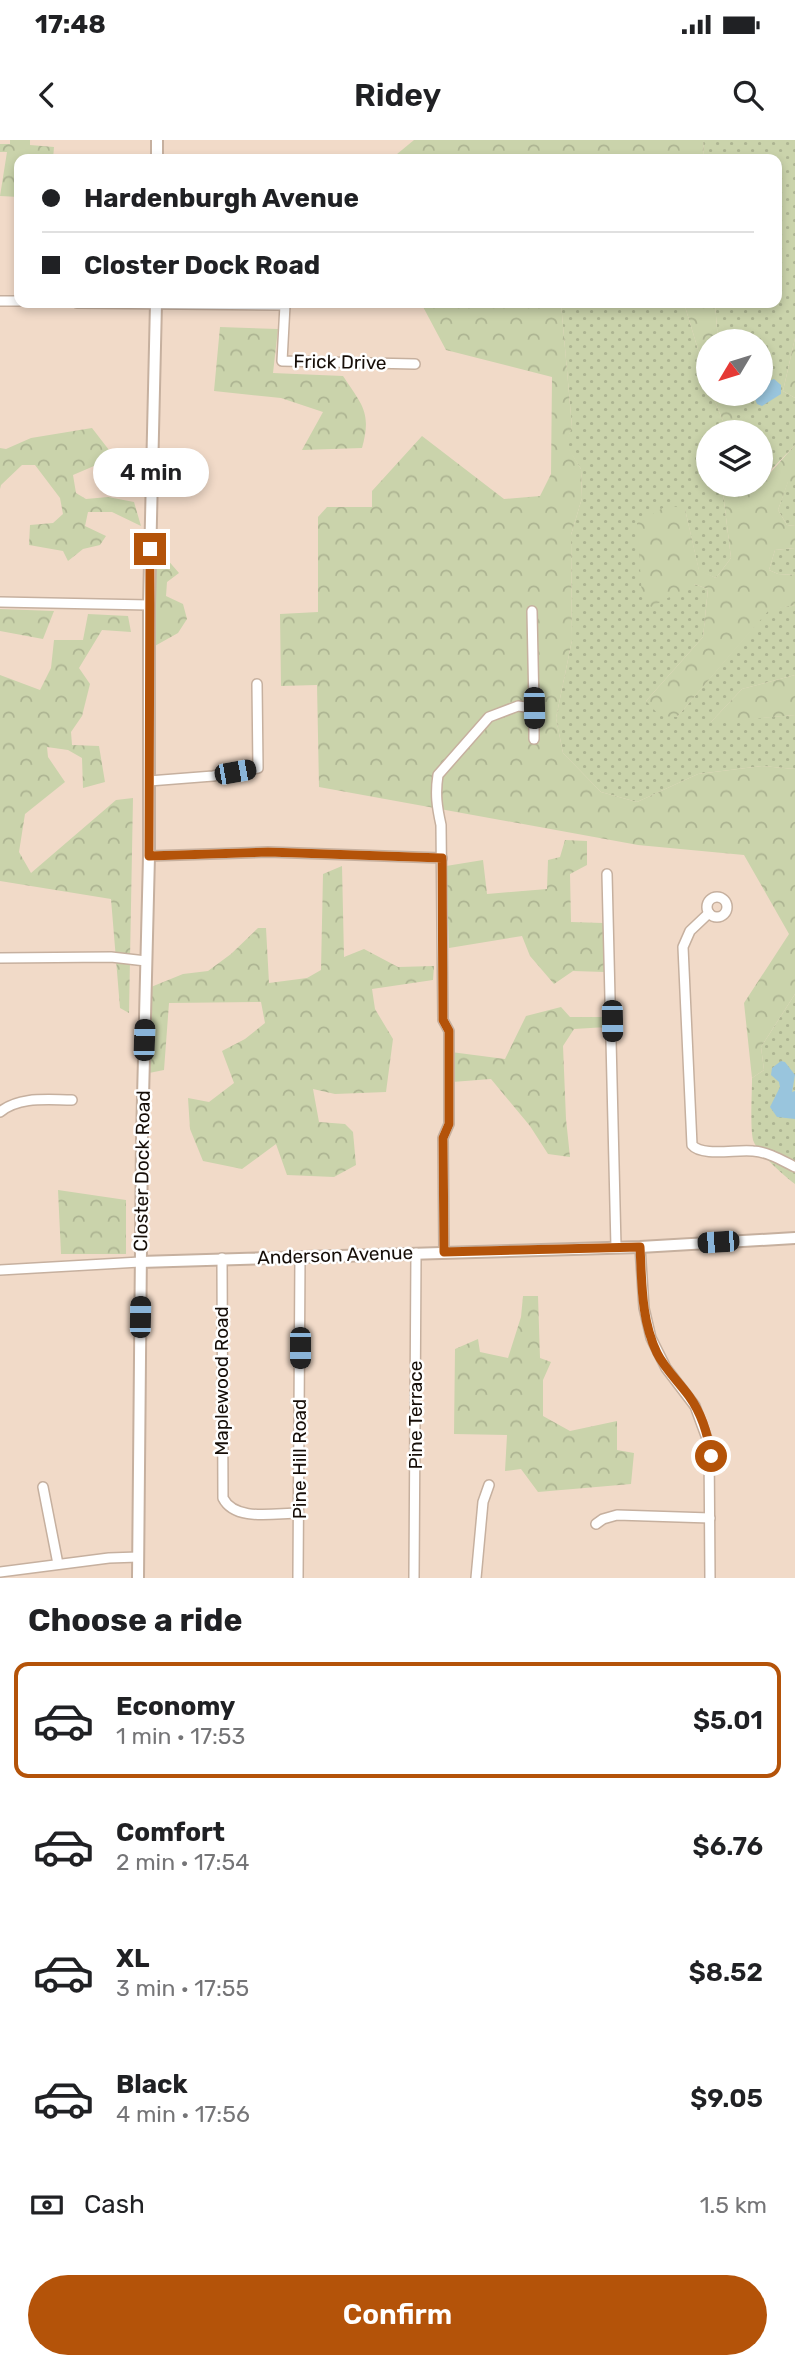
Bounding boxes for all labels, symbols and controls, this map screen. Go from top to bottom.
text: 17:48 [35,9,106,40]
icon: back [28,76,66,114]
text: Ridey [354,76,441,114]
icon: search [729,76,767,114]
text: Hardenburgh Avenue [84,183,359,214]
text: Closter Dock Road [84,250,320,281]
north arrow [696,329,774,406]
map controls [696,329,773,497]
street label: Frick Drive [293,350,387,374]
button: layers [696,420,773,497]
callout: 4 min [92,448,208,496]
text: 4 min [120,458,182,486]
route end [134,533,166,565]
car [524,687,545,729]
car [213,758,258,786]
car [602,1000,623,1042]
car [133,1019,156,1061]
street label: Closter Dock Road [129,1090,155,1252]
car [697,1230,740,1254]
street label: Anderson Avenue [257,1241,413,1269]
car [130,1296,151,1338]
street label: Maplewood Road [210,1306,233,1456]
car [290,1327,311,1369]
street label: Pine Terrace [404,1361,427,1469]
street label: Pine Hill Road [288,1399,311,1519]
route start [695,1440,727,1472]
text: Choose a ride [28,1601,242,1639]
icon: car [32,1689,95,1752]
text: Economy [116,1691,235,1722]
text: $5.01 [693,1705,763,1736]
text: 1 min · 17:53 [116,1722,245,1750]
icon: car [32,1815,95,1878]
text: Comfort [116,1817,225,1848]
text: $6.76 [693,1831,763,1862]
text: 2 min · 17:54 [116,1848,249,1876]
icon: car [32,1941,95,2004]
text: XL [116,1943,149,1974]
text: $8.52 [689,1957,763,1988]
text: 3 min · 17:55 [116,1974,249,2002]
icon: car [32,2067,95,2130]
text: Black [116,2069,188,2100]
text: $9.05 [690,2083,763,2114]
text: 4 min · 17:56 [116,2100,250,2128]
icon: cash [28,2186,66,2224]
text: Cash [84,2189,145,2220]
text: 1.5 km [700,2191,767,2219]
button: Confirm [28,2275,767,2355]

